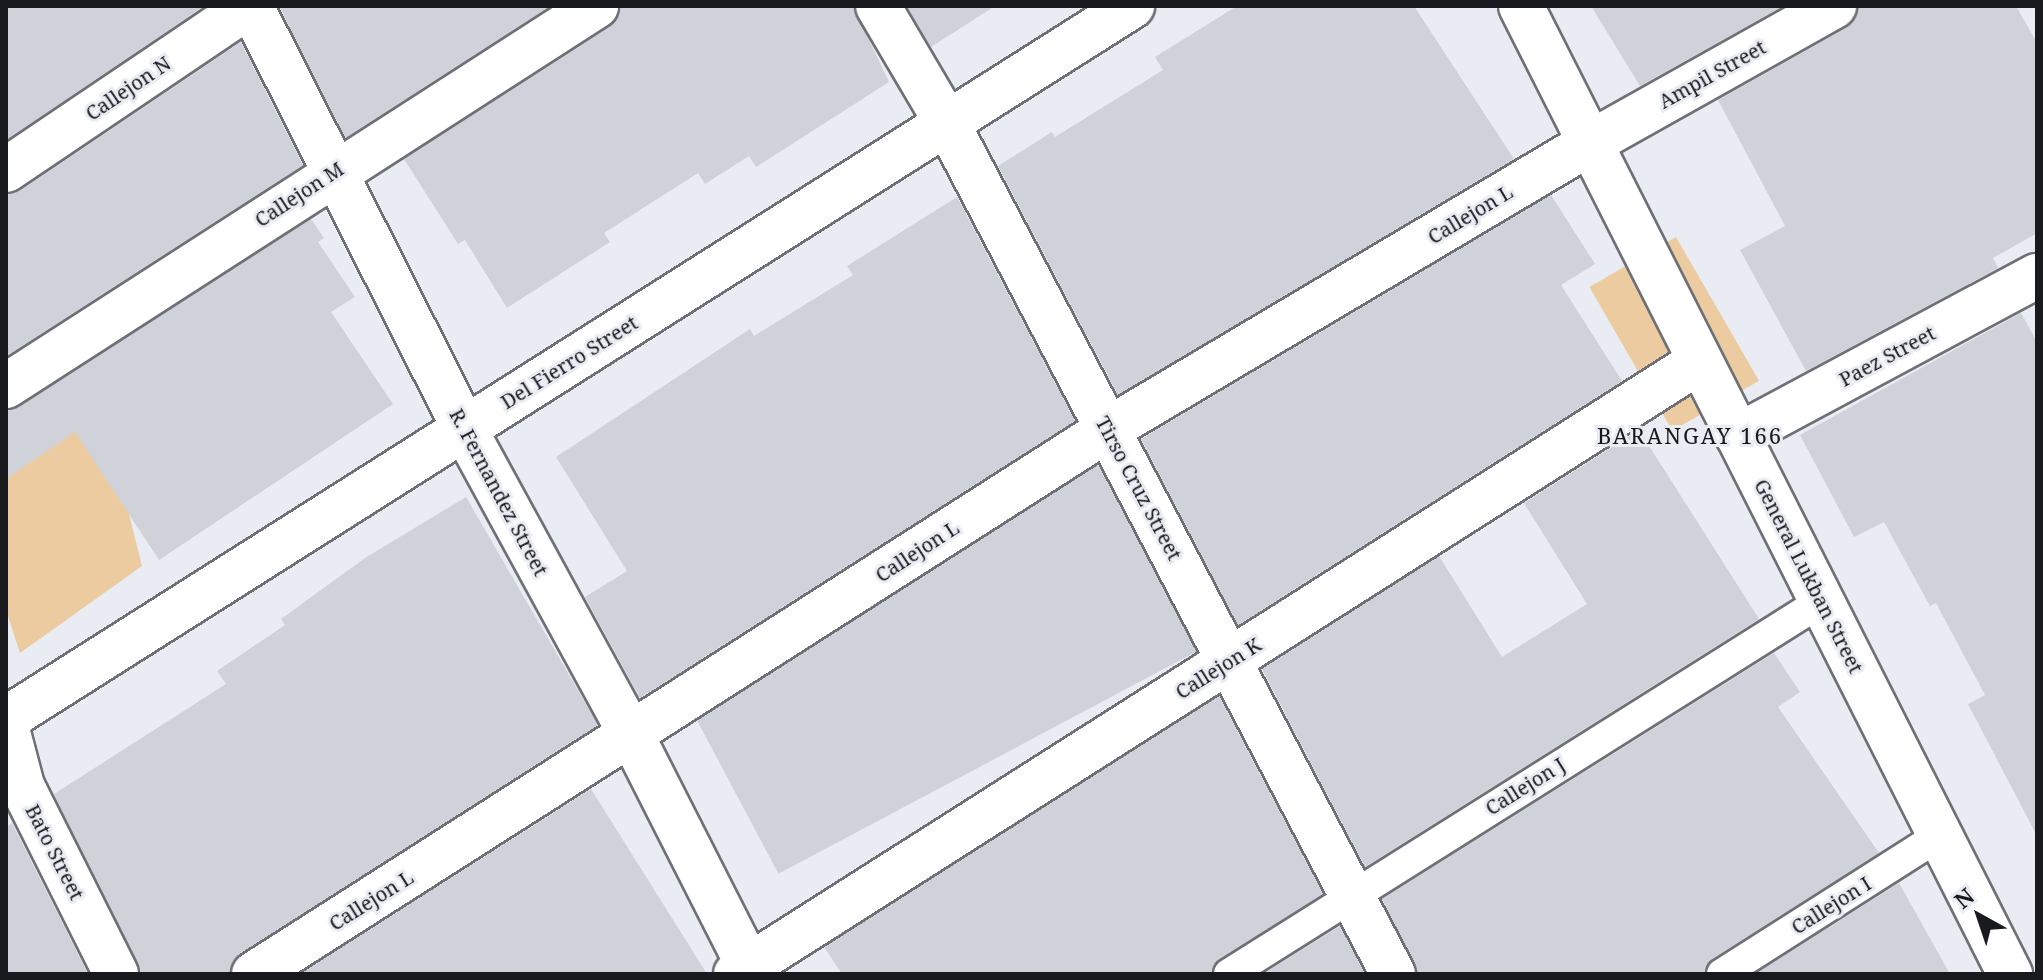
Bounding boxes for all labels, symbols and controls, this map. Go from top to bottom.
street label: Ampil Street [1654,35,1770,113]
street label: Callejon N [81,51,175,125]
street label: Callejon M [250,156,348,232]
street label: Callejon L [1423,179,1517,249]
street label: Del Fierro Street [496,310,642,414]
street label: Paez Street [1835,321,1939,391]
street label: R. Fernandez Street [445,404,553,580]
street label: Tirso Cruz Street [1091,412,1187,564]
district label: BARANGAY 166 [1597,423,1783,449]
street label: General Lukban Street [1750,475,1868,677]
street label: Callejon L [871,515,963,587]
street label: Callejon K [1171,632,1265,704]
street label: Callejon J [1481,752,1569,820]
street label: Bato Street [21,800,89,904]
street label: Callejon L [324,865,418,935]
street label: Callejon I [1787,871,1875,939]
north arrow [1939,876,2019,956]
text: N [1947,881,1980,915]

